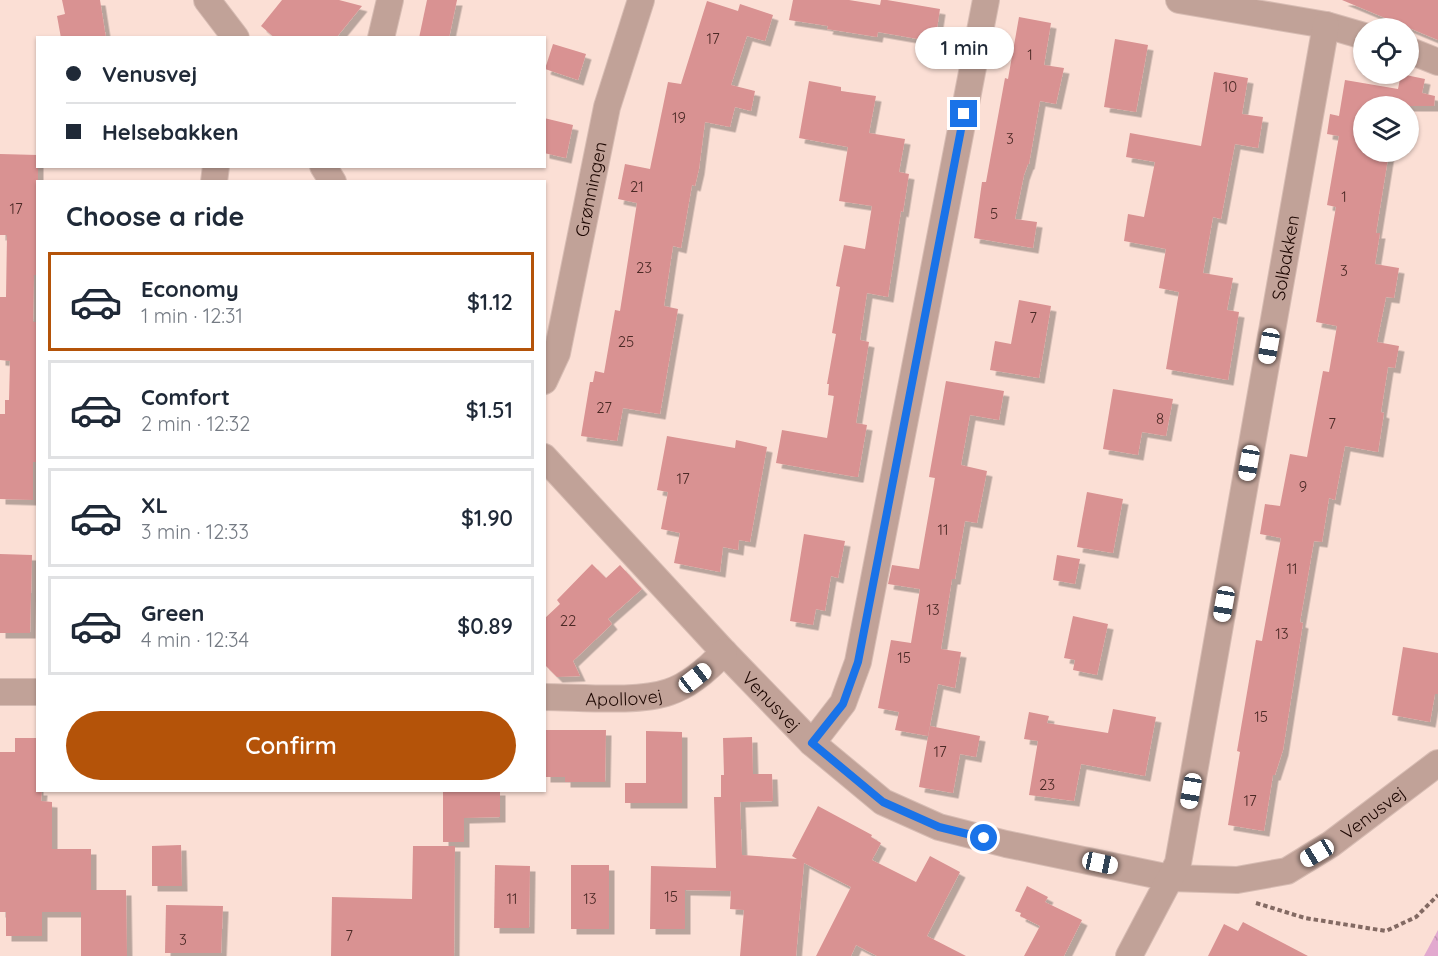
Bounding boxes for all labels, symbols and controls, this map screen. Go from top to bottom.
map controls [1353,18,1419,162]
button: locate [1353,18,1419,84]
callout: 1 min [914,27,1014,69]
house number: 17 [706,29,720,48]
text: 1 min [941,35,988,60]
house number: 1 [1027,45,1033,64]
text: Venusvej [102,60,197,88]
house number: 10 [1223,77,1237,96]
button: layers [1353,96,1419,162]
route end [950,100,977,127]
house number: 19 [672,108,686,127]
text: Helsebakken [102,118,239,146]
house number: 3 [1006,129,1014,148]
street label: Grønningen [569,139,611,239]
house number: 21 [630,177,644,196]
house number: 1 [1341,187,1347,206]
house number: 17 [9,199,23,218]
text: Choose a ride [66,199,244,233]
house number: 5 [990,204,998,223]
street label: Solbakken [1266,213,1304,302]
house number: 23 [636,258,652,277]
house number: 3 [1340,261,1348,280]
icon: car [69,275,123,329]
text: Economy [141,275,239,303]
text: $1.12 [467,288,513,316]
text: 1 min · 12:31 [141,303,243,328]
house number: 7 [1029,308,1037,327]
car [1257,327,1281,365]
house number: 25 [618,332,634,351]
icon: car [69,383,123,437]
text: Comfort [141,383,230,411]
text: $1.51 [466,396,513,424]
house number: 27 [596,398,612,417]
house number: 8 [1156,409,1164,428]
text: 2 min · 12:32 [141,411,250,436]
house number: 7 [1328,414,1336,433]
car [1237,444,1261,482]
house number: 17 [676,469,690,488]
house number: 9 [1299,477,1307,496]
icon: car [69,491,123,545]
text: XL [141,491,168,519]
text: $1.90 [461,504,513,532]
text: 3 min · 12:33 [141,519,249,544]
house number: 11 [937,520,949,539]
house number: 11 [1286,559,1298,578]
car [1212,585,1236,623]
icon: car [69,599,123,653]
text: Green [141,599,204,627]
house number: 13 [926,600,940,619]
house number: 22 [560,611,576,630]
text: $0.89 [457,612,513,640]
house number: 13 [1275,624,1289,643]
text: 4 min · 12:34 [141,627,249,652]
house number: 15 [897,648,911,667]
car [675,660,715,696]
street label: Venusvej [737,666,806,736]
street label: Apollovej [585,683,665,710]
house number: 15 [1254,707,1268,726]
button: Confirm [66,711,516,780]
house number: 17 [933,742,947,761]
car [1179,772,1203,810]
house number: 23 [1039,775,1055,794]
street label: Venusvej [1336,781,1410,844]
house number: 17 [1243,791,1257,810]
route start [970,824,997,851]
car [1297,836,1337,870]
car [1081,850,1119,876]
house number: 15 [664,887,678,906]
house number: 11 [506,889,518,908]
house number: 13 [583,889,597,908]
house number: 7 [345,926,353,945]
house number: 3 [179,930,187,949]

